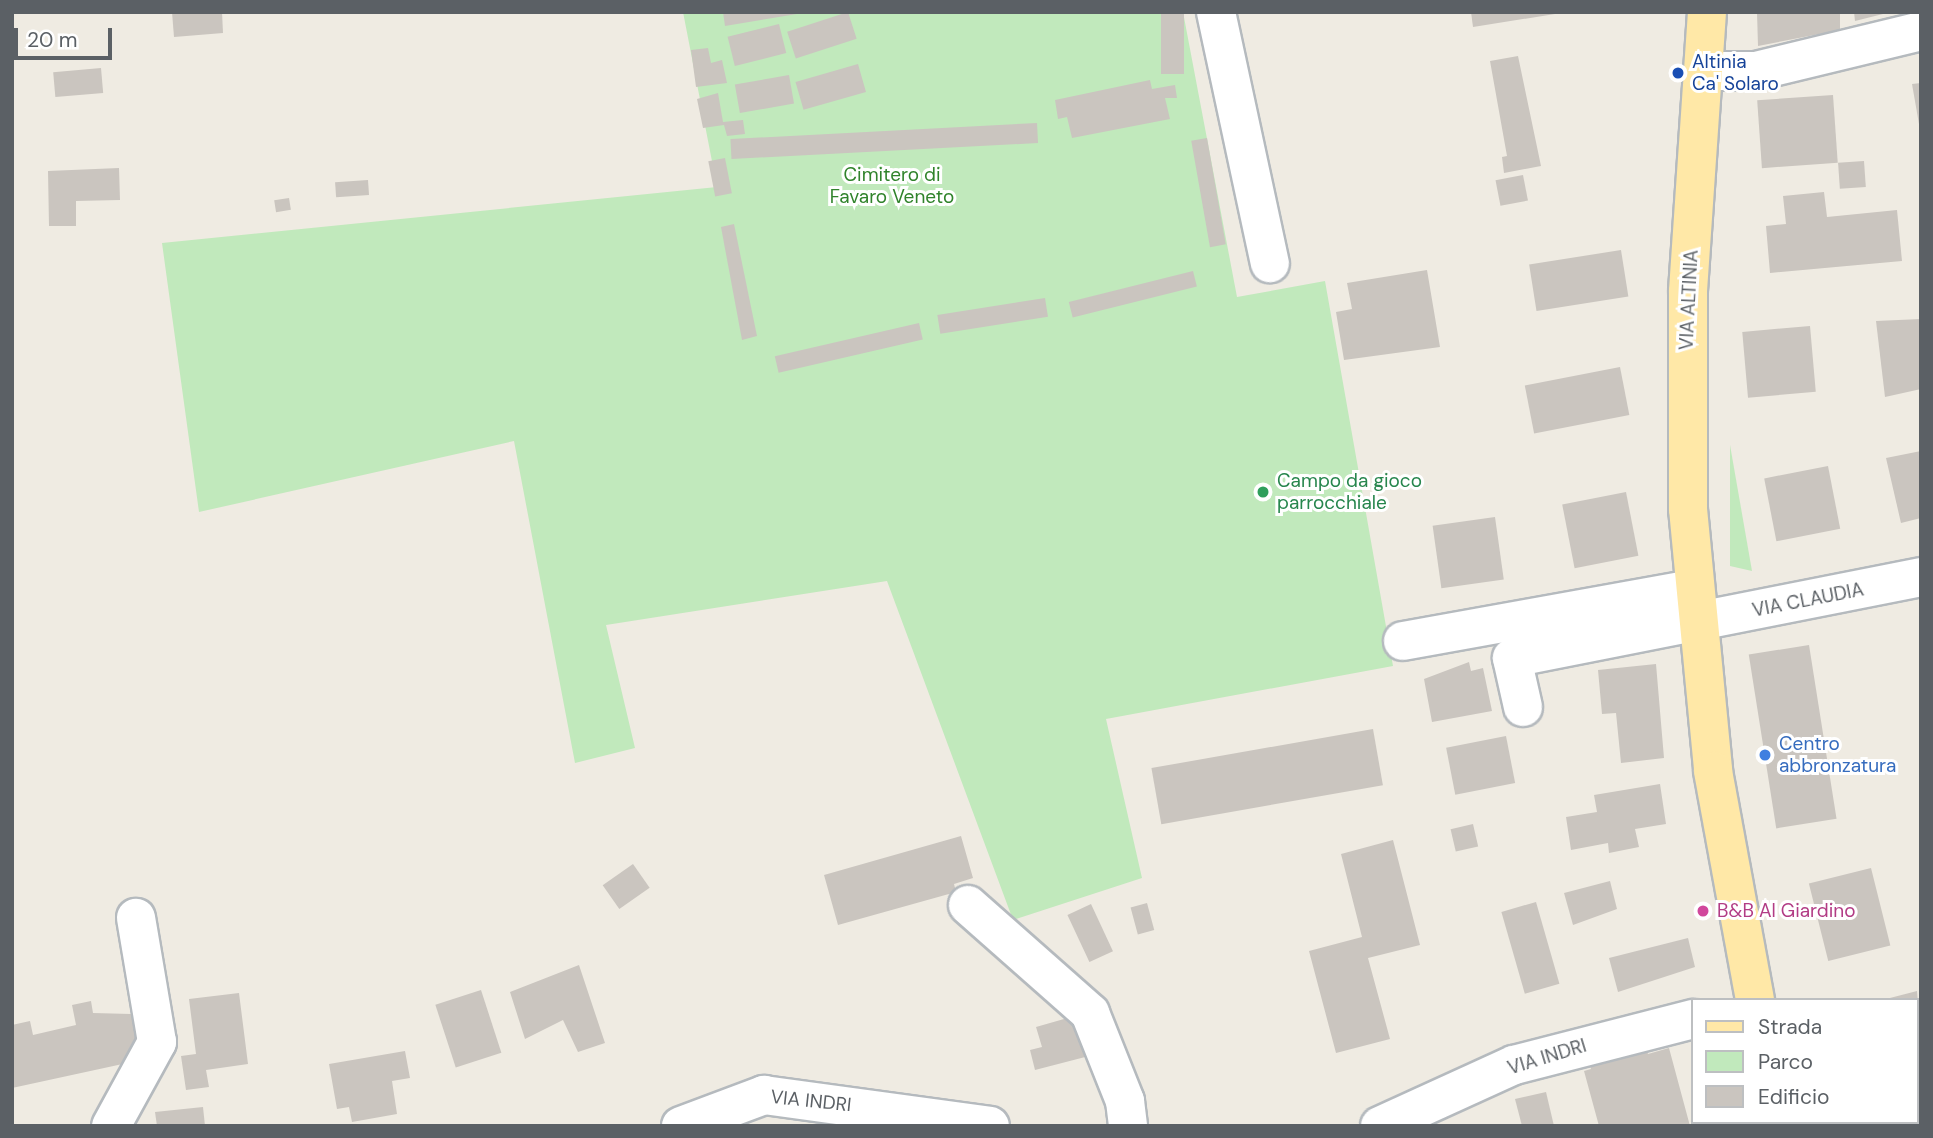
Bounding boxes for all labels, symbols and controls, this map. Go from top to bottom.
scale bar [18,14,116,58]
text: 20 m [27,26,78,54]
place label: Altinia Ca' Solaro [1692,51,1779,95]
marker: Altinia Ca' Solaro [1670,65,1686,81]
park label: Cimitero di Favaro Veneto [830,164,954,208]
street label: VIA ALTINIA [1675,249,1703,351]
place label: Campo da gioco parrocchiale [1277,470,1422,514]
marker: Campo da gioco parrocchiale [1255,484,1271,500]
street label: VIA CLAUDIA [1750,578,1866,622]
place label: Centro abbronzatura [1779,733,1896,777]
marker: Centro abbronzatura [1757,747,1773,763]
place label: B&B Al Giardino [1717,900,1855,922]
marker: B&B Al Giardino [1695,903,1711,919]
legend [1692,998,1919,1124]
text: Strada [1758,1013,1822,1041]
street label: VIA INDRI [1505,1034,1589,1080]
text: Parco [1758,1048,1813,1076]
text: Edificio [1758,1083,1829,1111]
street label: VIA INDRI [769,1085,853,1117]

